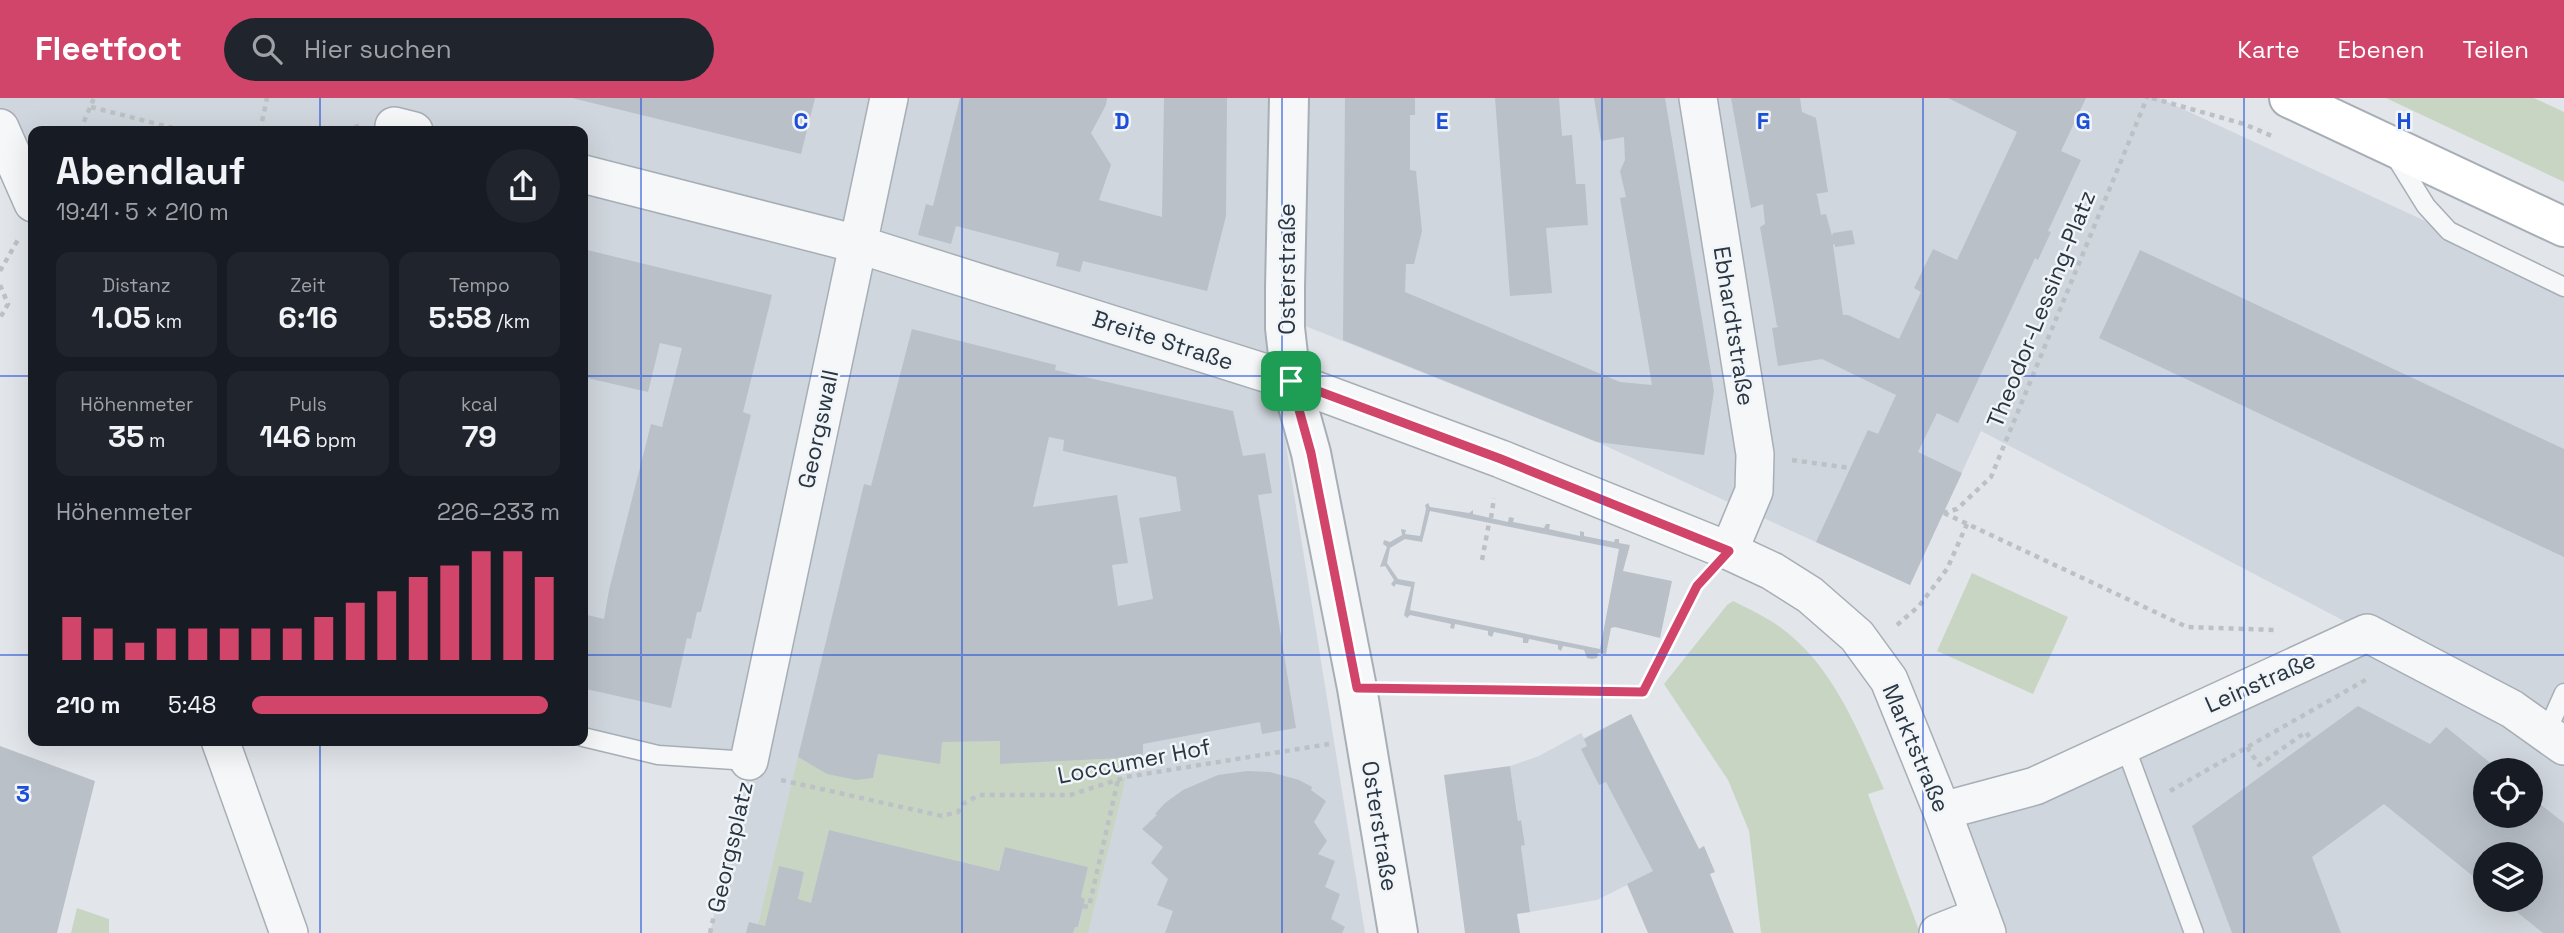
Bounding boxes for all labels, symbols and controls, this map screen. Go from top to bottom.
search box [224,18,714,81]
text: Fleetfoot [35,28,182,70]
icon: search [248,30,286,68]
text: Hier suchen [304,32,452,66]
text: Karte [2237,34,2300,65]
text: Ebenen [2338,34,2424,65]
text: Teilen [2462,34,2529,65]
text: C [794,106,808,136]
text: D [1114,106,1130,136]
text: E [1436,106,1448,136]
text: F [1757,106,1769,136]
text: G [2075,106,2091,136]
text: H [2396,106,2412,136]
text: Abendlauf [56,147,245,195]
button: share [486,149,560,223]
street label: Theodor-Lessing-Platz [1980,186,2102,432]
text: 19:41 · 5 × 210 m [56,197,229,227]
street label: Osterstraße [1272,203,1302,335]
street label: Ebhardtstraße [1707,244,1761,408]
text: Distanz [103,273,171,298]
text: Zeit [290,273,326,298]
text: Tempo [449,273,510,298]
text: 1.05 [91,298,151,337]
text: 6:16 [278,298,338,337]
text: 5:58 [429,298,492,337]
street label: Breite Straße [1089,303,1237,377]
text: km [151,309,182,334]
text: /km [492,309,530,334]
pin [1261,351,1321,411]
icon: arrive [1272,362,1310,400]
street label: Georgswall [791,367,845,491]
text: Höhenmeter [80,392,193,417]
text: Puls [289,392,327,417]
text: kcal [461,392,498,417]
text: 35 [108,417,144,456]
text: 146 [260,417,311,456]
text: 79 [462,417,497,456]
text: m [144,428,165,453]
text: bpm [311,428,356,453]
text: Höhenmeter [56,497,193,527]
text: 226–233 m [437,497,560,527]
street label: Leinstraße [2200,644,2320,720]
street label: Marktstraße [1875,679,1957,817]
text: 210 m [56,690,120,720]
text: 5:48 [168,690,216,720]
street label: Loccumer Hof [1055,731,1213,791]
map controls [2473,758,2543,912]
button: locate [2473,758,2543,828]
street label: Osterstraße [1355,759,1405,893]
text: 3 [16,779,30,809]
street label: Georgsplatz [700,779,760,915]
button: layers [2473,842,2543,912]

